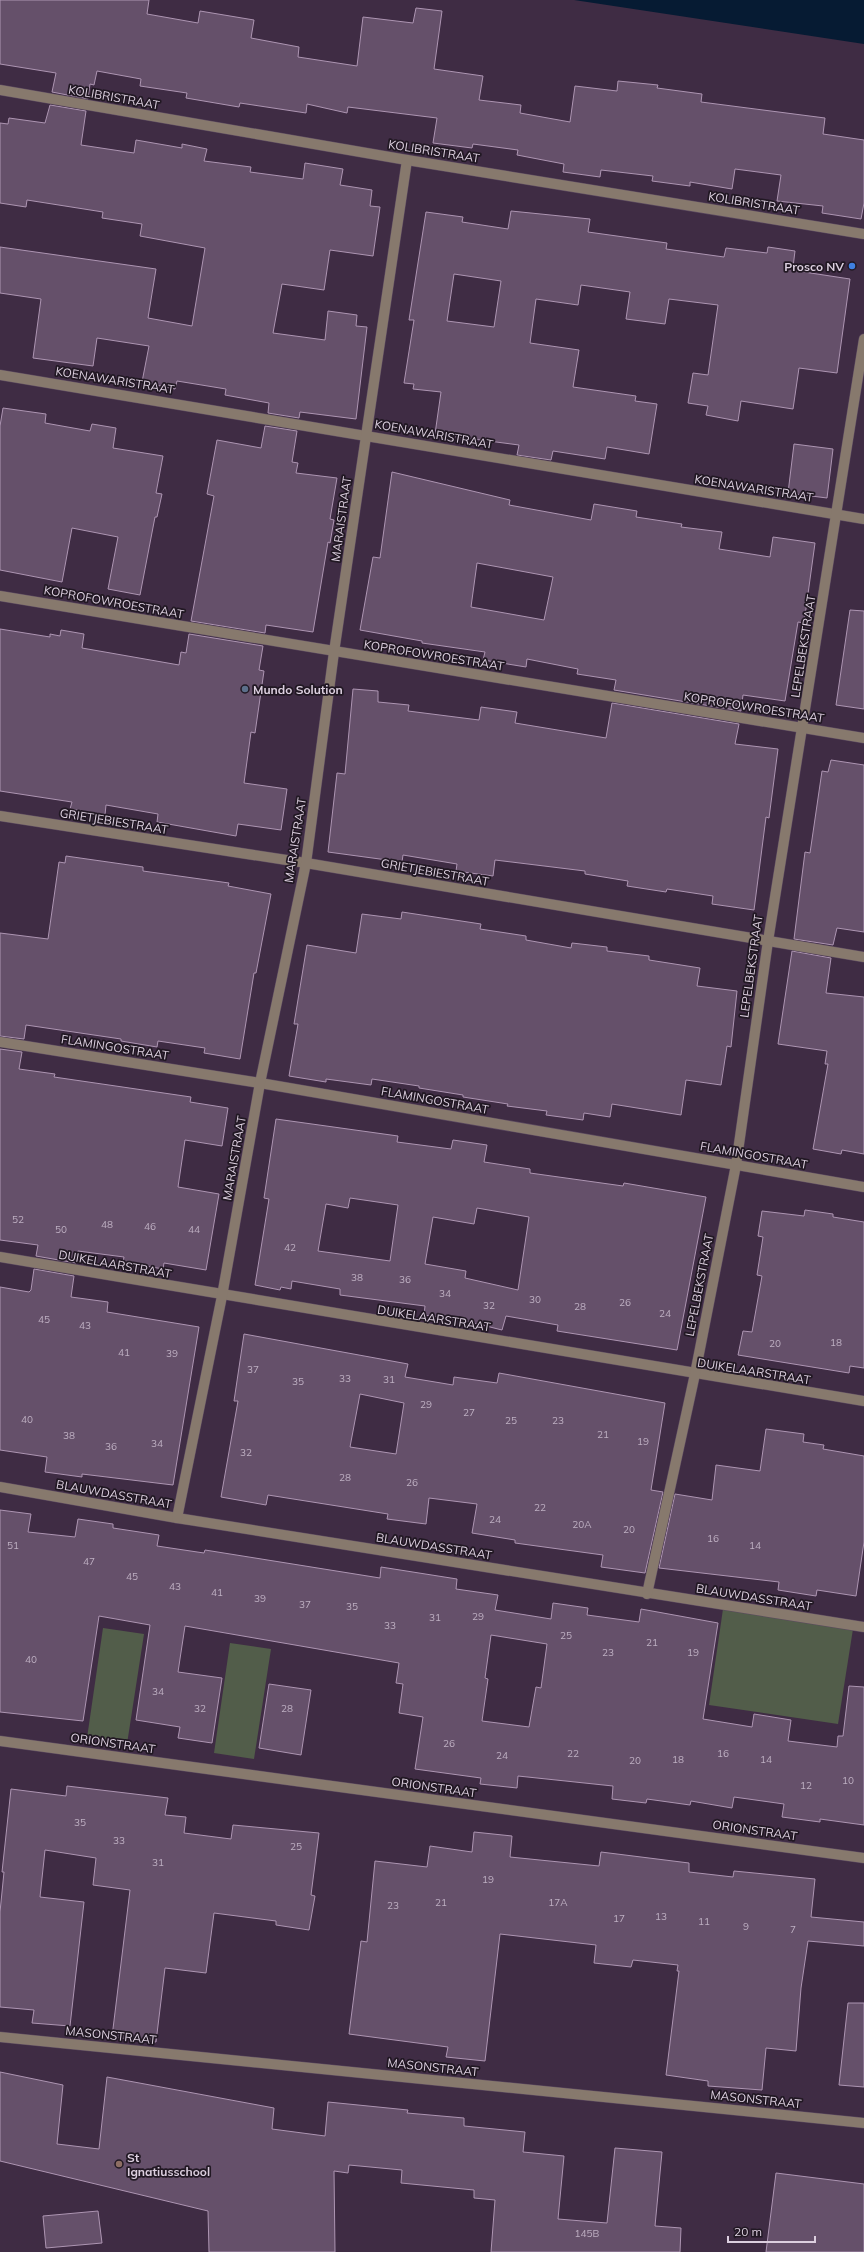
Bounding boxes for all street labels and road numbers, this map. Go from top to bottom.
street label: KOLIBRISTRAAT [67,82,162,113]
street label: KOLIBRISTRAAT [387,136,482,166]
street label: KOLIBRISTRAAT [707,188,802,218]
street label: KOENAWARISTRAAT [54,363,176,397]
street label: KOENAWARISTRAAT [373,416,495,452]
street label: KOENAWARISTRAAT [693,471,815,505]
street label: MARAISTRAAT [328,475,355,563]
street label: KOPROFOWROESTRAAT [43,582,186,622]
street label: LEPELBEKSTRAAT [787,593,819,699]
street label: KOPROFOWROESTRAAT [363,636,506,674]
street label: KOPROFOWROESTRAAT [683,688,826,726]
street label: MARAISTRAAT [281,796,309,884]
street label: GRIETJEBIESTRAAT [59,805,170,837]
street label: GRIETJEBIESTRAAT [380,855,491,889]
street label: LEPELBEKSTRAAT [736,913,766,1019]
street label: FLAMINGOSTRAAT [60,1031,171,1063]
street label: FLAMINGOSTRAAT [380,1083,491,1117]
street label: MARAISTRAAT [219,1114,249,1202]
street label: FLAMINGOSTRAAT [699,1138,810,1172]
street label: LEPELBEKSTRAAT [682,1232,716,1338]
street label: DUIKELAARSTRAAT [57,1247,173,1281]
street label: DUIKELAARSTRAAT [376,1302,492,1334]
street label: DUIKELAARSTRAAT [696,1355,812,1387]
street label: BLAUWDASSTRAAT [55,1476,174,1512]
street label: BLAUWDASSTRAAT [375,1529,494,1563]
street label: BLAUWDASSTRAAT [695,1580,814,1614]
street label: ORIONSTRAAT [70,1730,157,1756]
street label: ORIONSTRAAT [391,1774,478,1800]
street label: ORIONSTRAAT [712,1817,799,1843]
street label: MASONSTRAAT [65,2023,158,2047]
street label: MASONSTRAAT [387,2055,480,2079]
street label: MASONSTRAAT [710,2087,803,2111]

